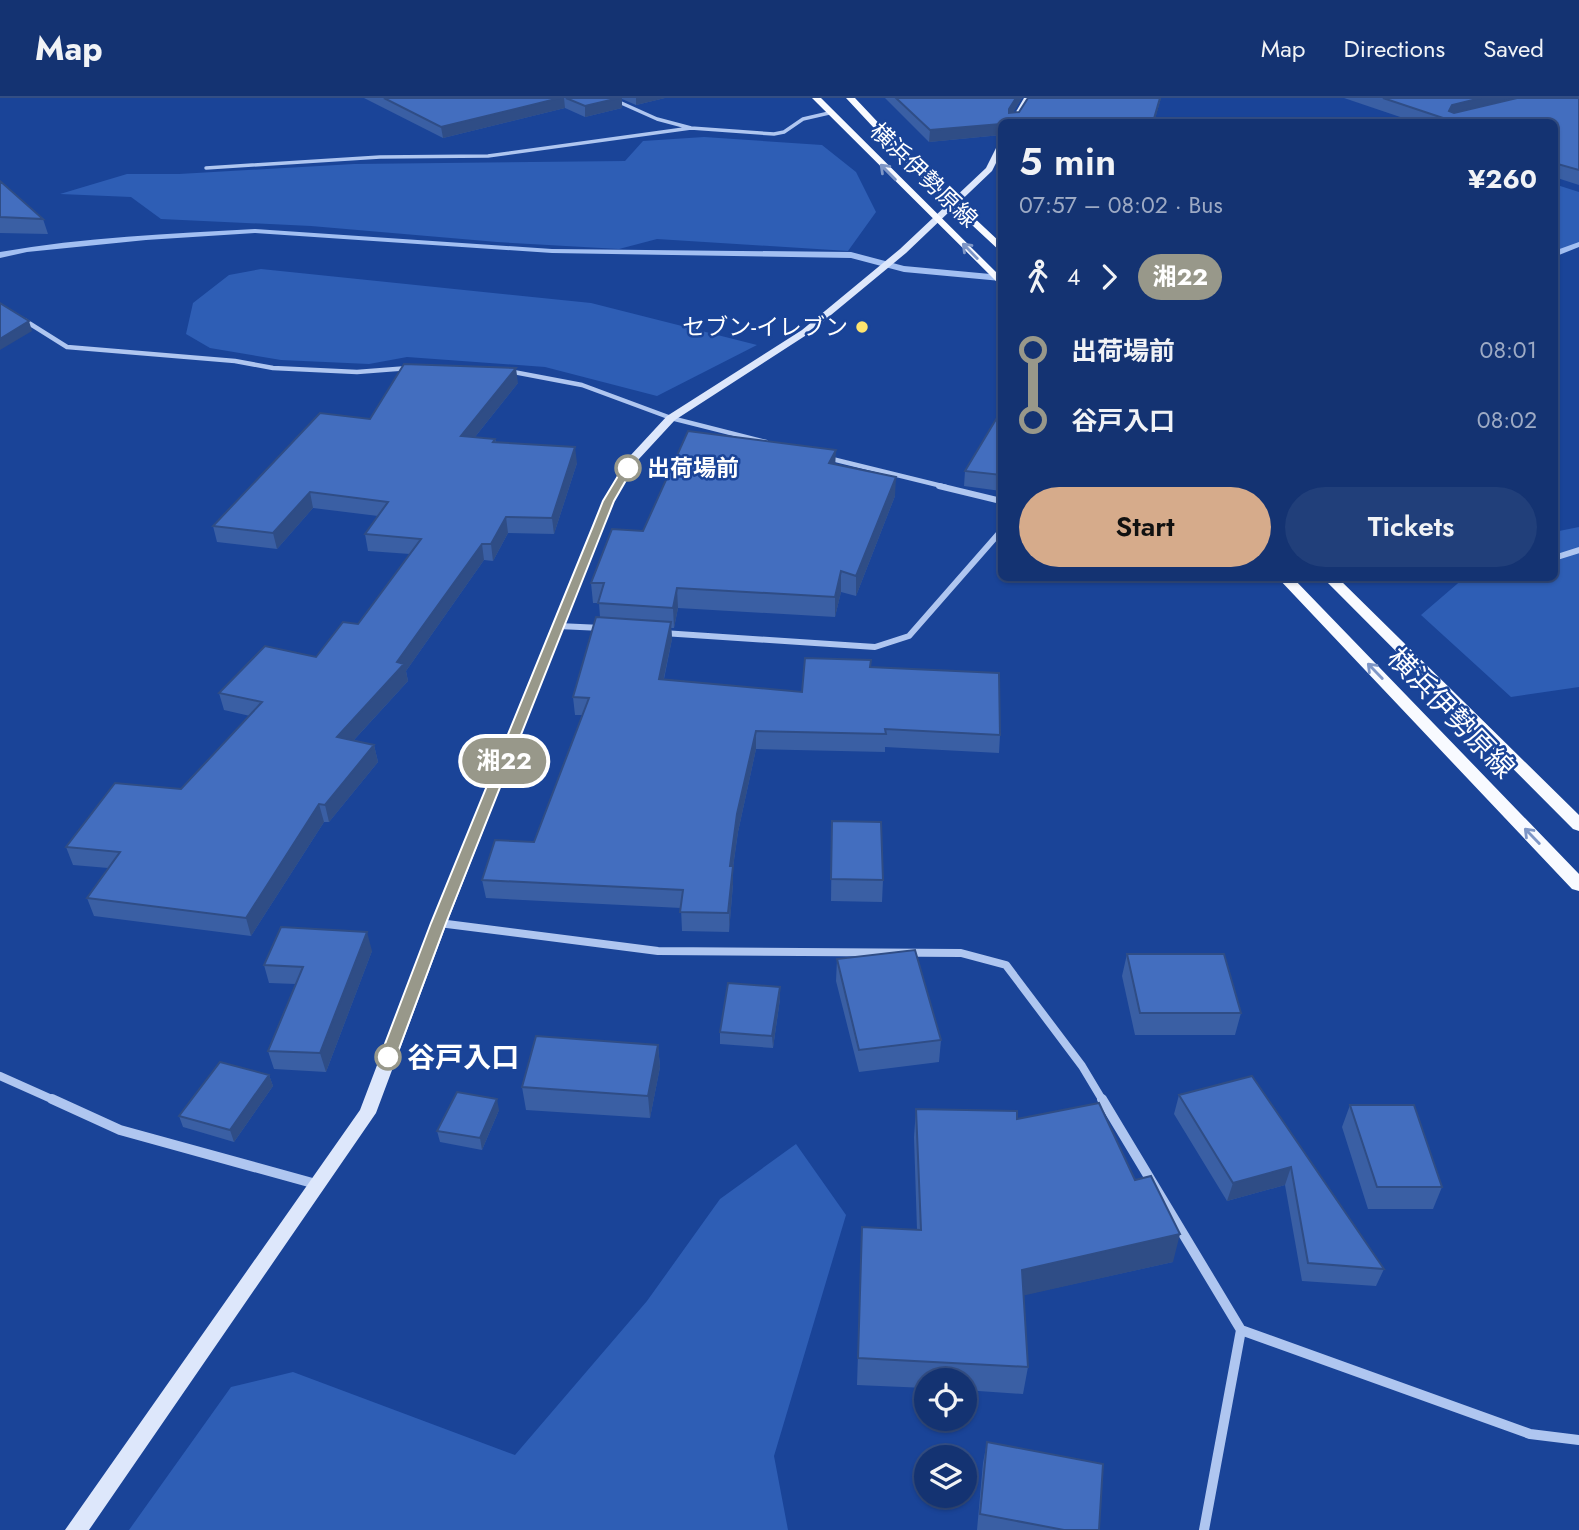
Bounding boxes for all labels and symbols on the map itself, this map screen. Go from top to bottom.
street label: 横浜伊勢原線 [863,115,985,235]
one-way arrow [880,164,897,181]
one-way arrow [961,243,978,260]
place label: セブン-イレブン [682,310,848,344]
marker: セブン-イレブン [854,319,870,335]
place label: 出荷場前 [647,451,739,485]
marker: 出荷場前 [615,455,641,481]
street label: 横浜伊勢原線 [1378,638,1524,788]
one-way arrow [1366,663,1383,680]
line badge: 湘22 [464,738,544,784]
one-way arrow [1523,827,1540,844]
place label: 谷戸入口 [407,1037,519,1078]
marker: 谷戸入口 [375,1044,401,1070]

